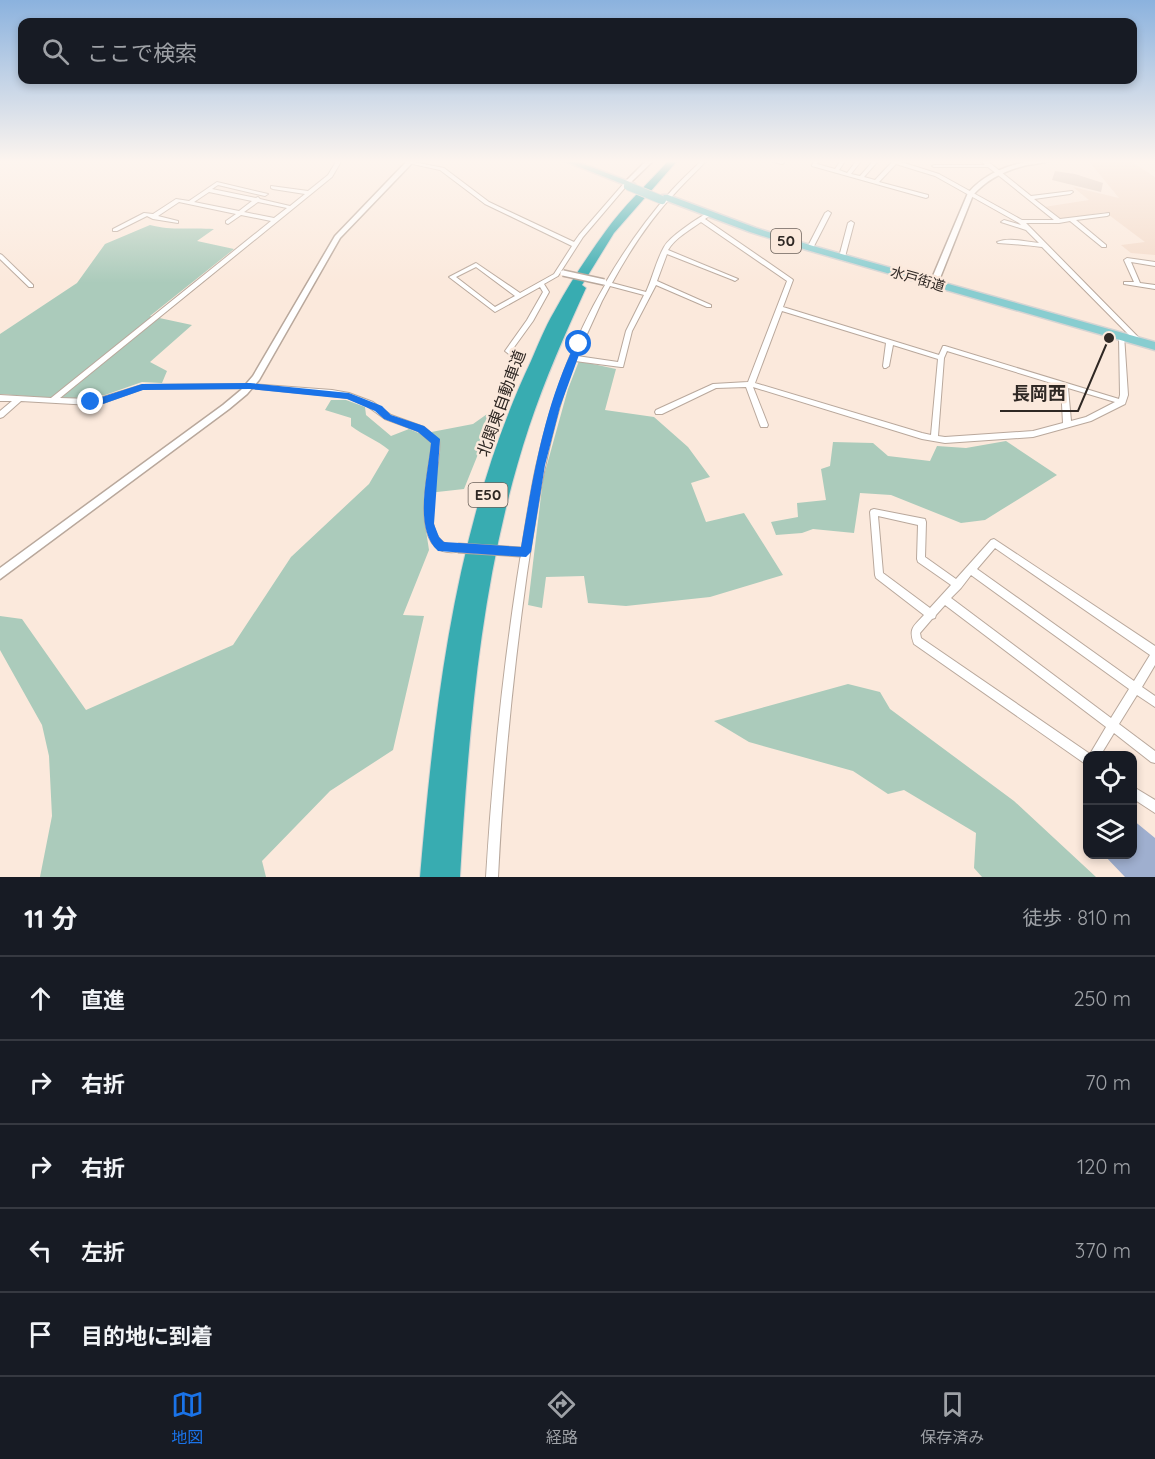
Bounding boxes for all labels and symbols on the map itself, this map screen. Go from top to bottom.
road number: 50 [771,229,801,253]
street label: 水戸街道 [889,263,947,295]
route start [565,330,591,356]
street label: 北関東自動車道 [472,347,530,459]
callout: 長岡西 [1000,375,1078,411]
text: 長岡西 [1012,382,1066,405]
route end [77,388,103,414]
road number: E50 [468,483,508,507]

